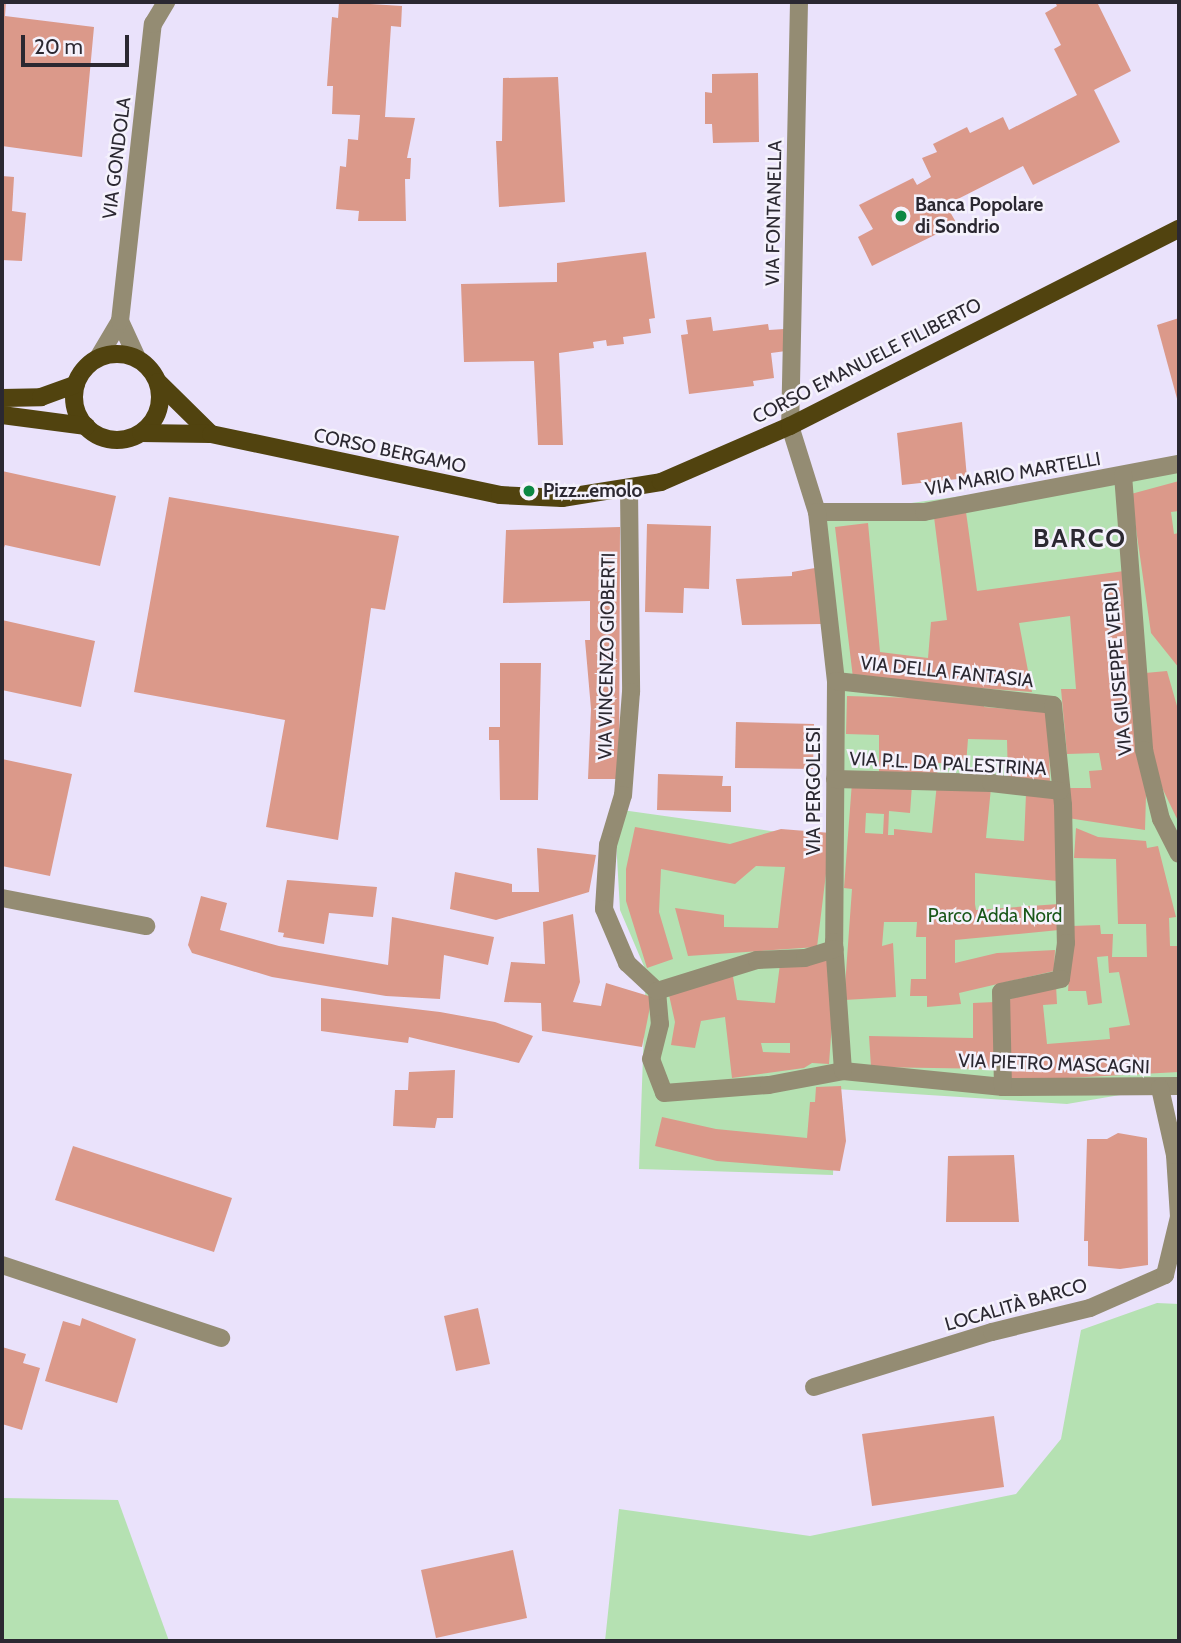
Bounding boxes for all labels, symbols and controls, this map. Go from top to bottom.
scale bar [24,21,133,65]
text: 20 m [34,34,83,59]
street label: VIA GONDOLA [98,96,136,220]
street label: VIA FONTANELLA [761,140,787,286]
place label: Banca Popolare di Sondrio [915,194,1043,238]
marker: Banca Popolare di Sondrio [893,208,909,224]
street label: CORSO EMANUELE FILIBERTO [749,293,985,429]
street label: CORSO BERGAMO [312,424,468,478]
street label: VIA MARIO MARTELLI [924,447,1102,501]
place label: Pizz...emolo [543,480,642,502]
marker: Pizz...emolo [521,483,537,499]
district label: BARCO [1034,523,1126,555]
street label: VIA VINCENZO GIOBERTI [594,552,620,760]
street label: VIA GIUSEPPE VERDI [1099,581,1137,757]
street label: VIA DELLA FANTASIA [859,652,1035,692]
street label: VIA PERGOLESI [803,727,825,855]
street label: VIA P.L. DA PALESTRINA [849,747,1047,781]
park label: Parco Adda Nord [928,905,1062,927]
street label: VIA PIETRO MASCAGNI [958,1049,1150,1079]
street label: LOCALITÀ BARCO [942,1274,1090,1336]

